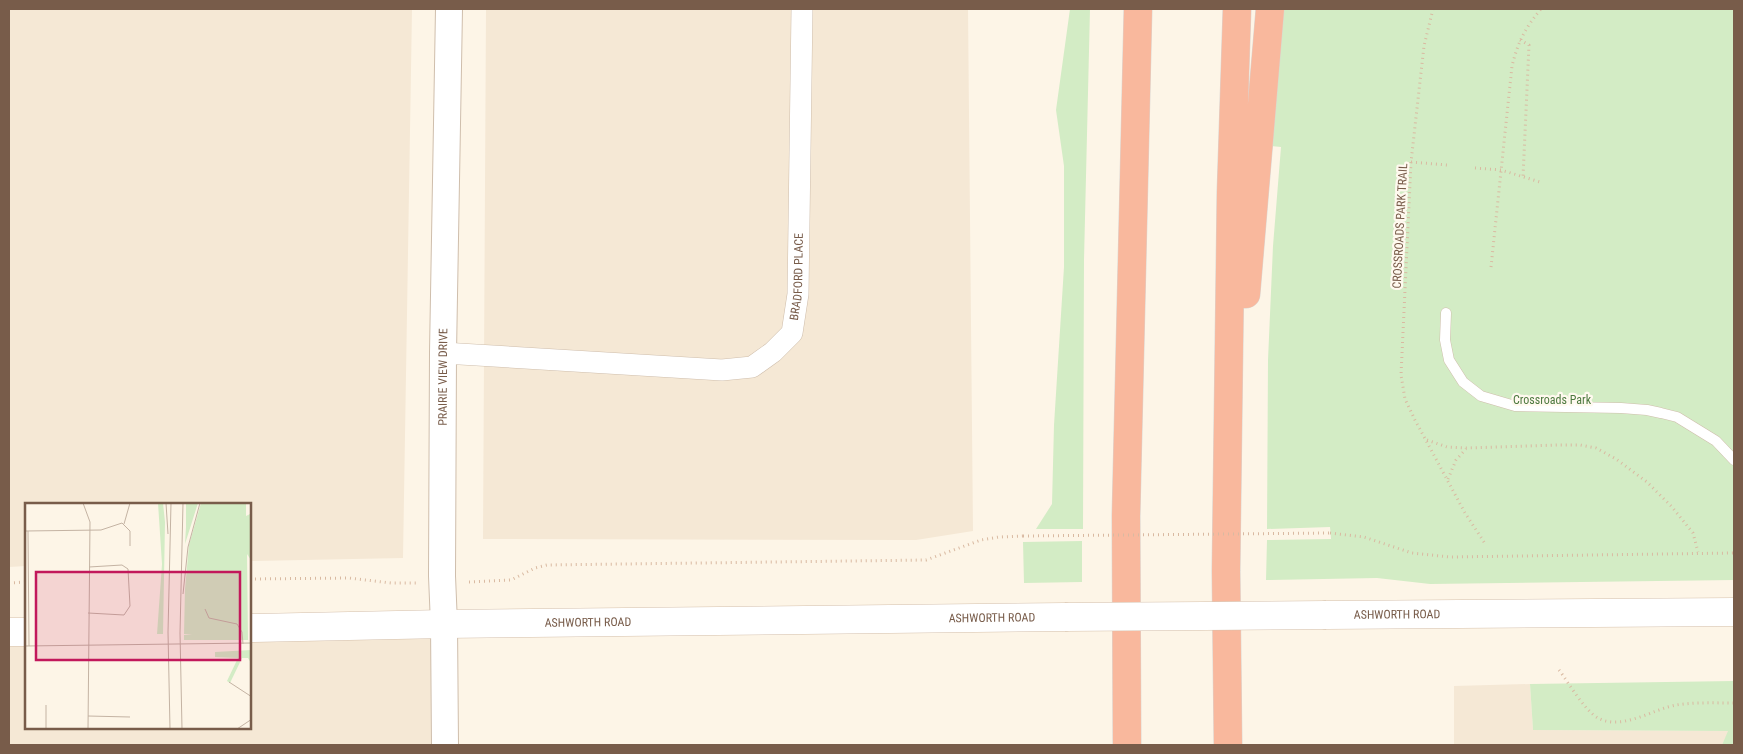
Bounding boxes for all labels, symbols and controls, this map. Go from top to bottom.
street label: CROSSROADS PARK TRAIL [1390,163,1410,289]
street label: BRADFORD PLACE [787,233,806,321]
street label: PRAIRIE VIEW DRIVE [436,328,450,426]
park label: Crossroads Park [1513,393,1592,407]
inset map [25,503,251,729]
street label: ASHWORTH ROAD [1354,607,1440,622]
street label: ASHWORTH ROAD [949,610,1035,625]
street label: ASHWORTH ROAD [545,615,631,630]

